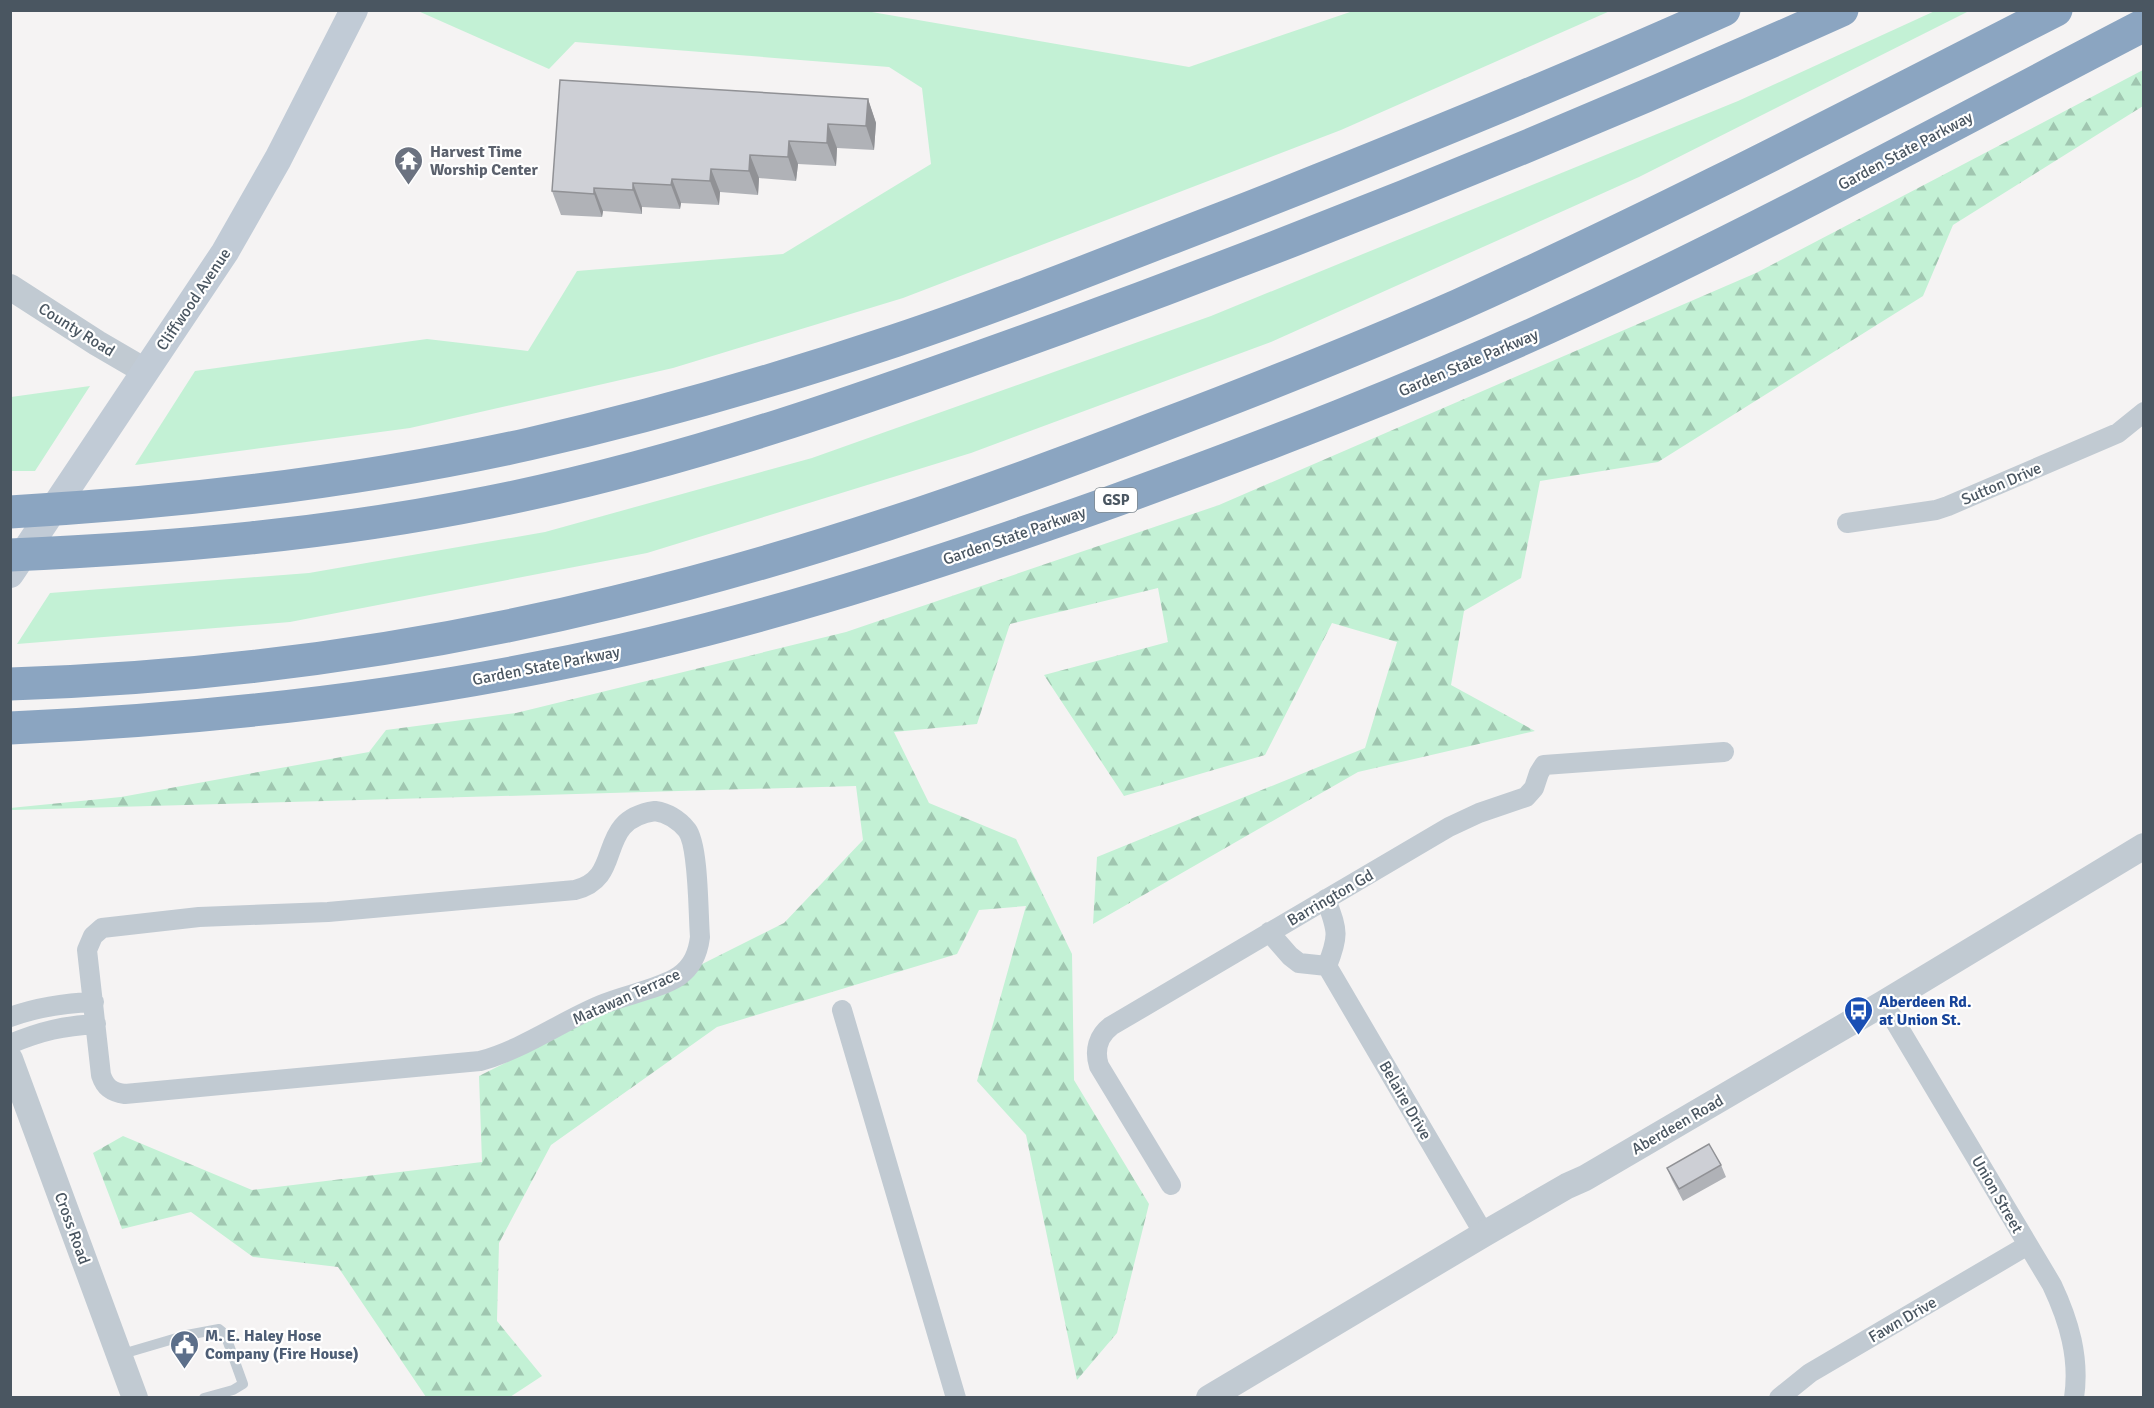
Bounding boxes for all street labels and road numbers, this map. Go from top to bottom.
street label: Garden State Parkway [1835,107,1977,195]
street label: Cliffwood Avenue [152,245,235,355]
street label: County Road [35,299,118,361]
street label: Garden State Parkway [1396,324,1542,401]
street label: Sutton Drive [1958,458,2044,510]
road number: GSP [1095,488,1137,512]
street label: Garden State Parkway [940,502,1089,570]
street label: Garden State Parkway [471,642,622,690]
street label: Barrington Gd [1284,865,1377,931]
street label: Matawan Terrace [569,964,683,1030]
street label: Belaire Drive [1375,1057,1436,1144]
street label: Aberdeen Road [1628,1090,1727,1159]
street label: Union Street [1967,1152,2027,1237]
street label: Cross Road [50,1190,94,1267]
street label: Fawn Drive [1865,1292,1940,1347]

